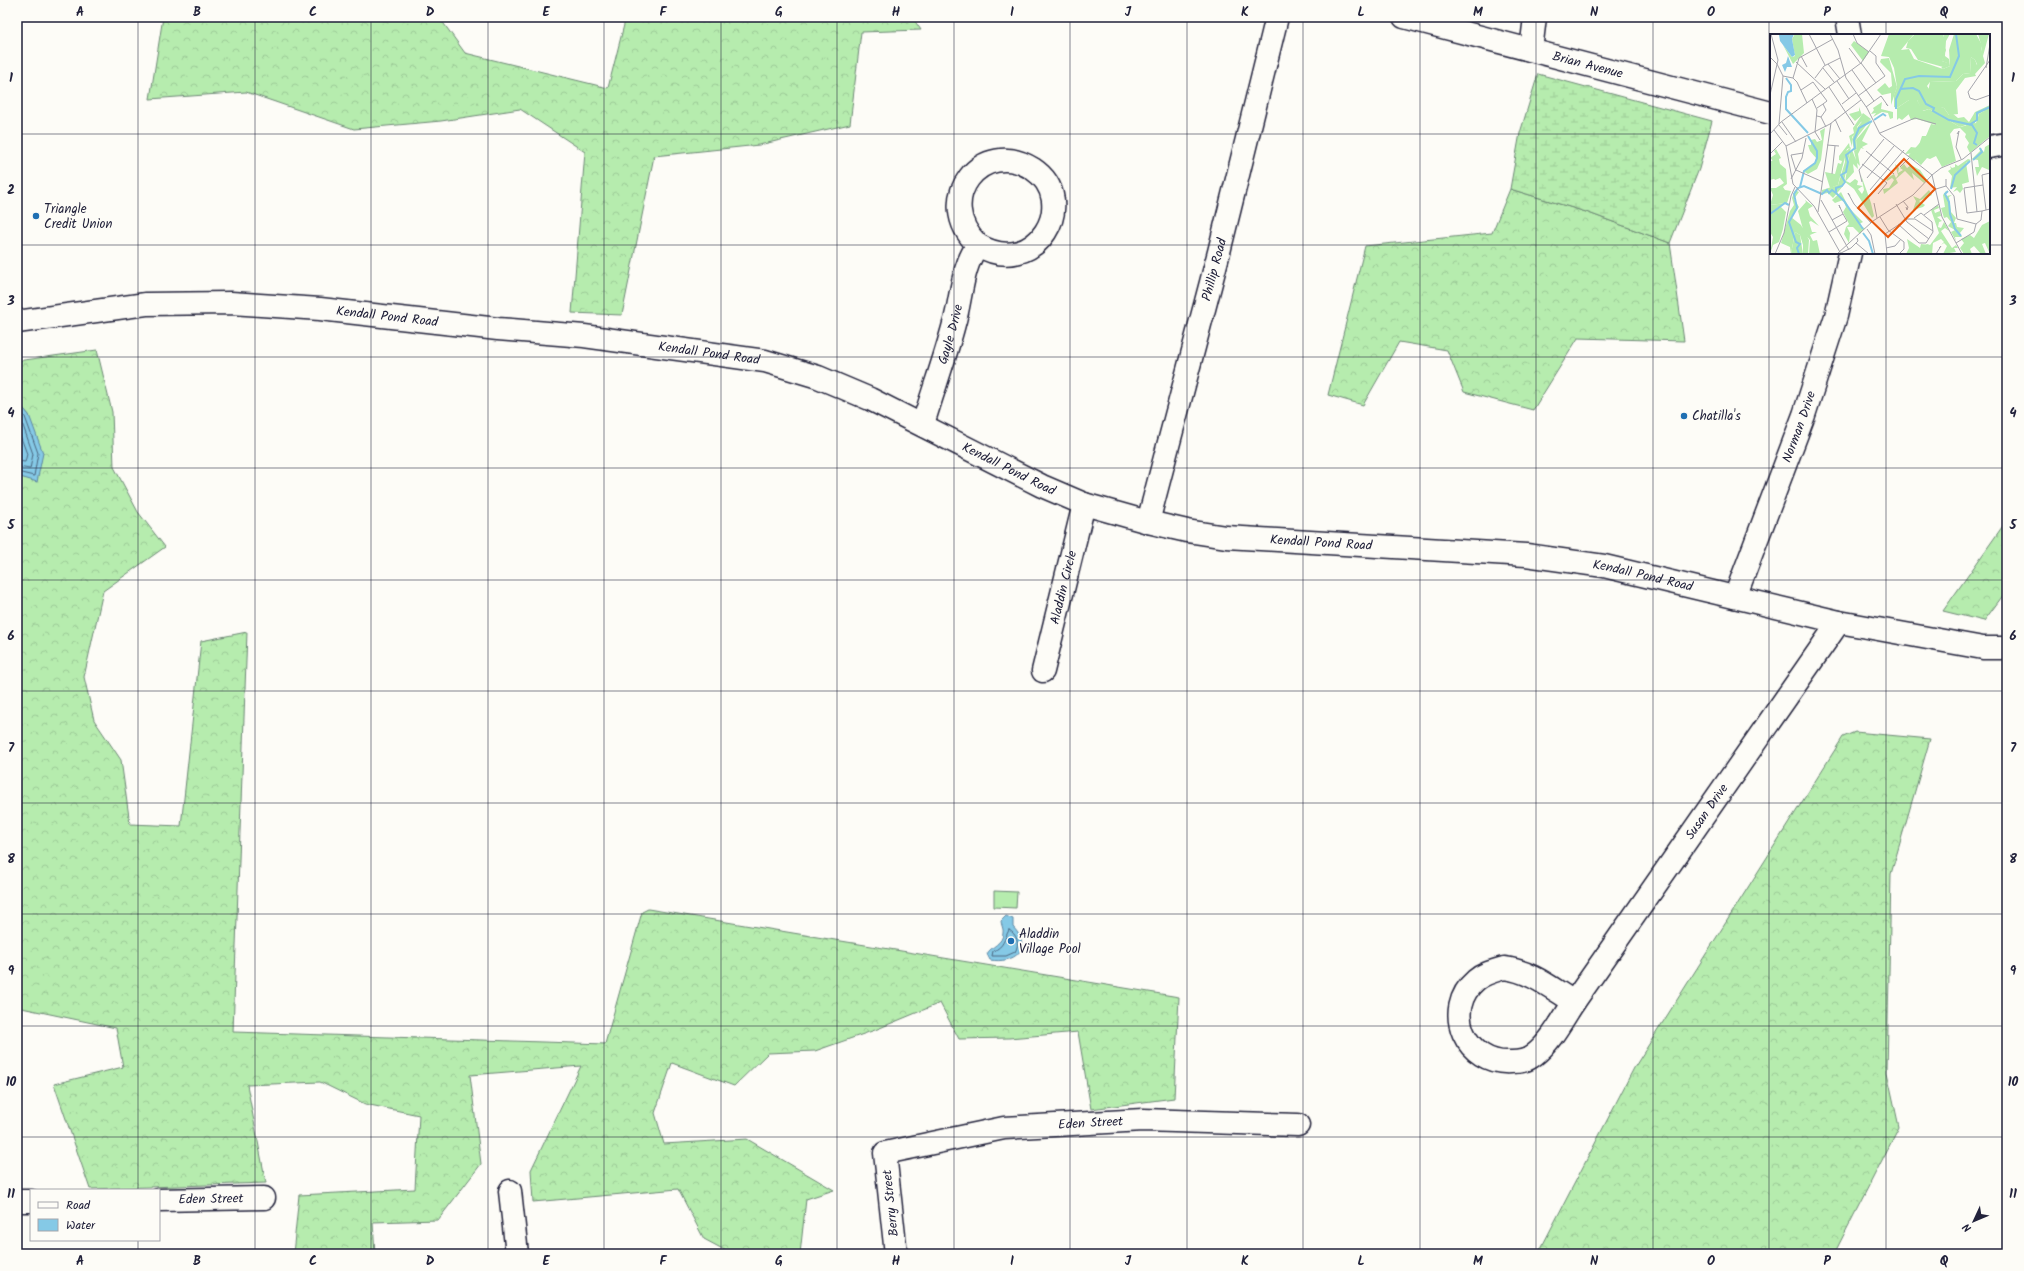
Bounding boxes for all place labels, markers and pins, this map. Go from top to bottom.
place label: Triangle Credit Union [44,199,112,235]
marker: Triangle Credit Union [31,211,41,221]
place label: Chatilla's [1692,406,1741,427]
marker: Chatilla's [1679,411,1689,421]
place label: Aladdin Village Pool [1019,924,1081,960]
marker: Aladdin Village Pool [1006,936,1016,946]

